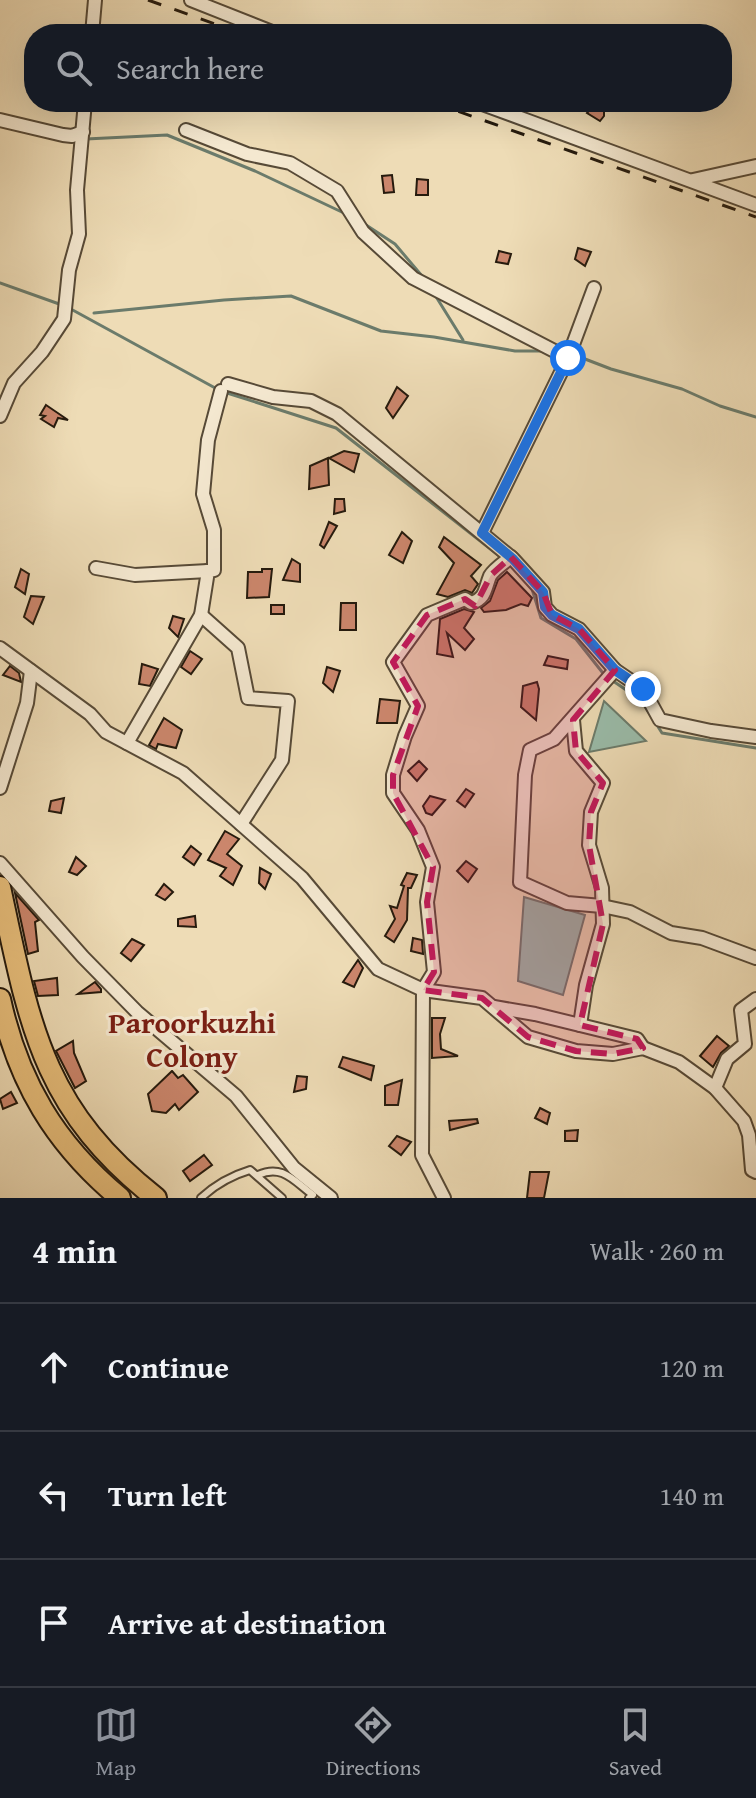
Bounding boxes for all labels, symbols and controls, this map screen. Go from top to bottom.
search box [24,24,732,112]
icon: search [52,46,96,90]
text: Search here [116,46,264,90]
route start [550,340,586,376]
route end [625,671,661,707]
district label: Paroorkuzhi Colony [108,1000,276,1078]
text: 4 min [32,1226,117,1275]
text: Walk · 260 m [590,1231,724,1270]
icon: ahead [32,1345,76,1389]
text: Continue [108,1345,229,1389]
text: 120 m [659,1348,724,1387]
icon: left [32,1473,76,1517]
text: Turn left [108,1473,227,1517]
text: 140 m [659,1476,724,1515]
icon: arrive [32,1601,76,1645]
text: Arrive at destination [108,1601,386,1645]
tab: Map [94,1703,138,1783]
tab: Directions [326,1703,421,1783]
tab: Saved [609,1703,662,1783]

